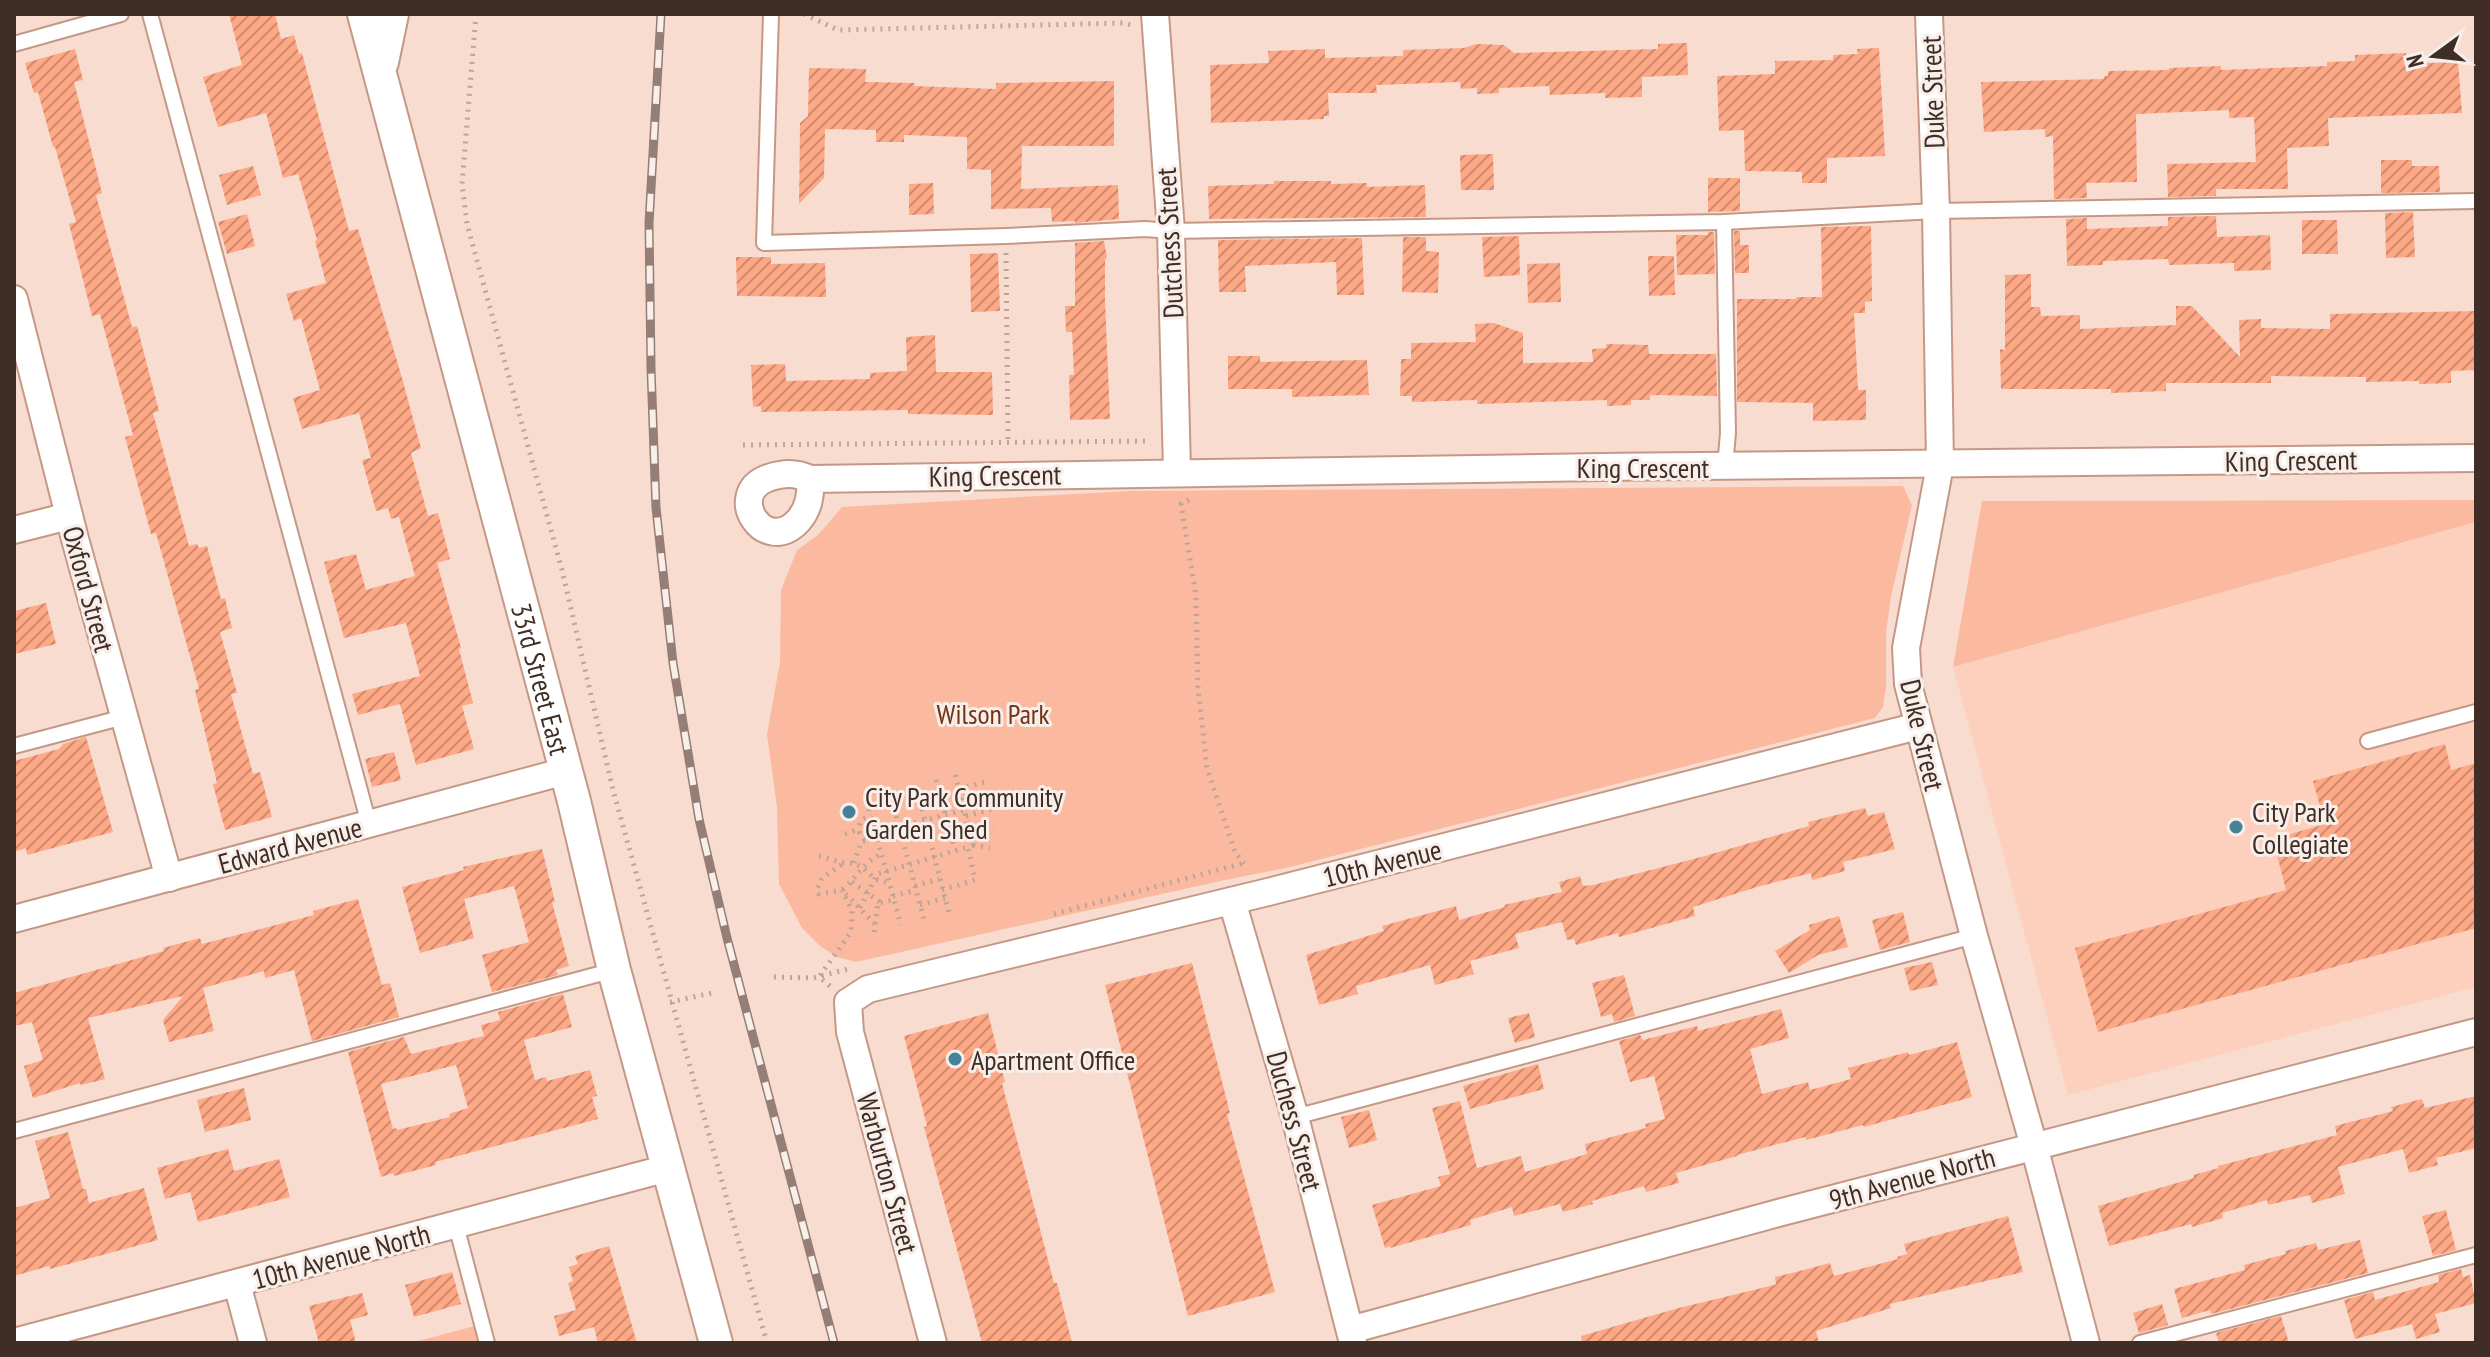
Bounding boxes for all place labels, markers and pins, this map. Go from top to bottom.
place label: City Park Community Garden Shed [865,778,1064,847]
place label: City Park Collegiate [2252,793,2349,862]
marker: City Park Community Garden Shed [840,803,858,821]
marker: City Park Collegiate [2227,818,2245,836]
place label: Apartment Office [971,1041,1135,1078]
marker: Apartment Office [946,1050,964,1068]

